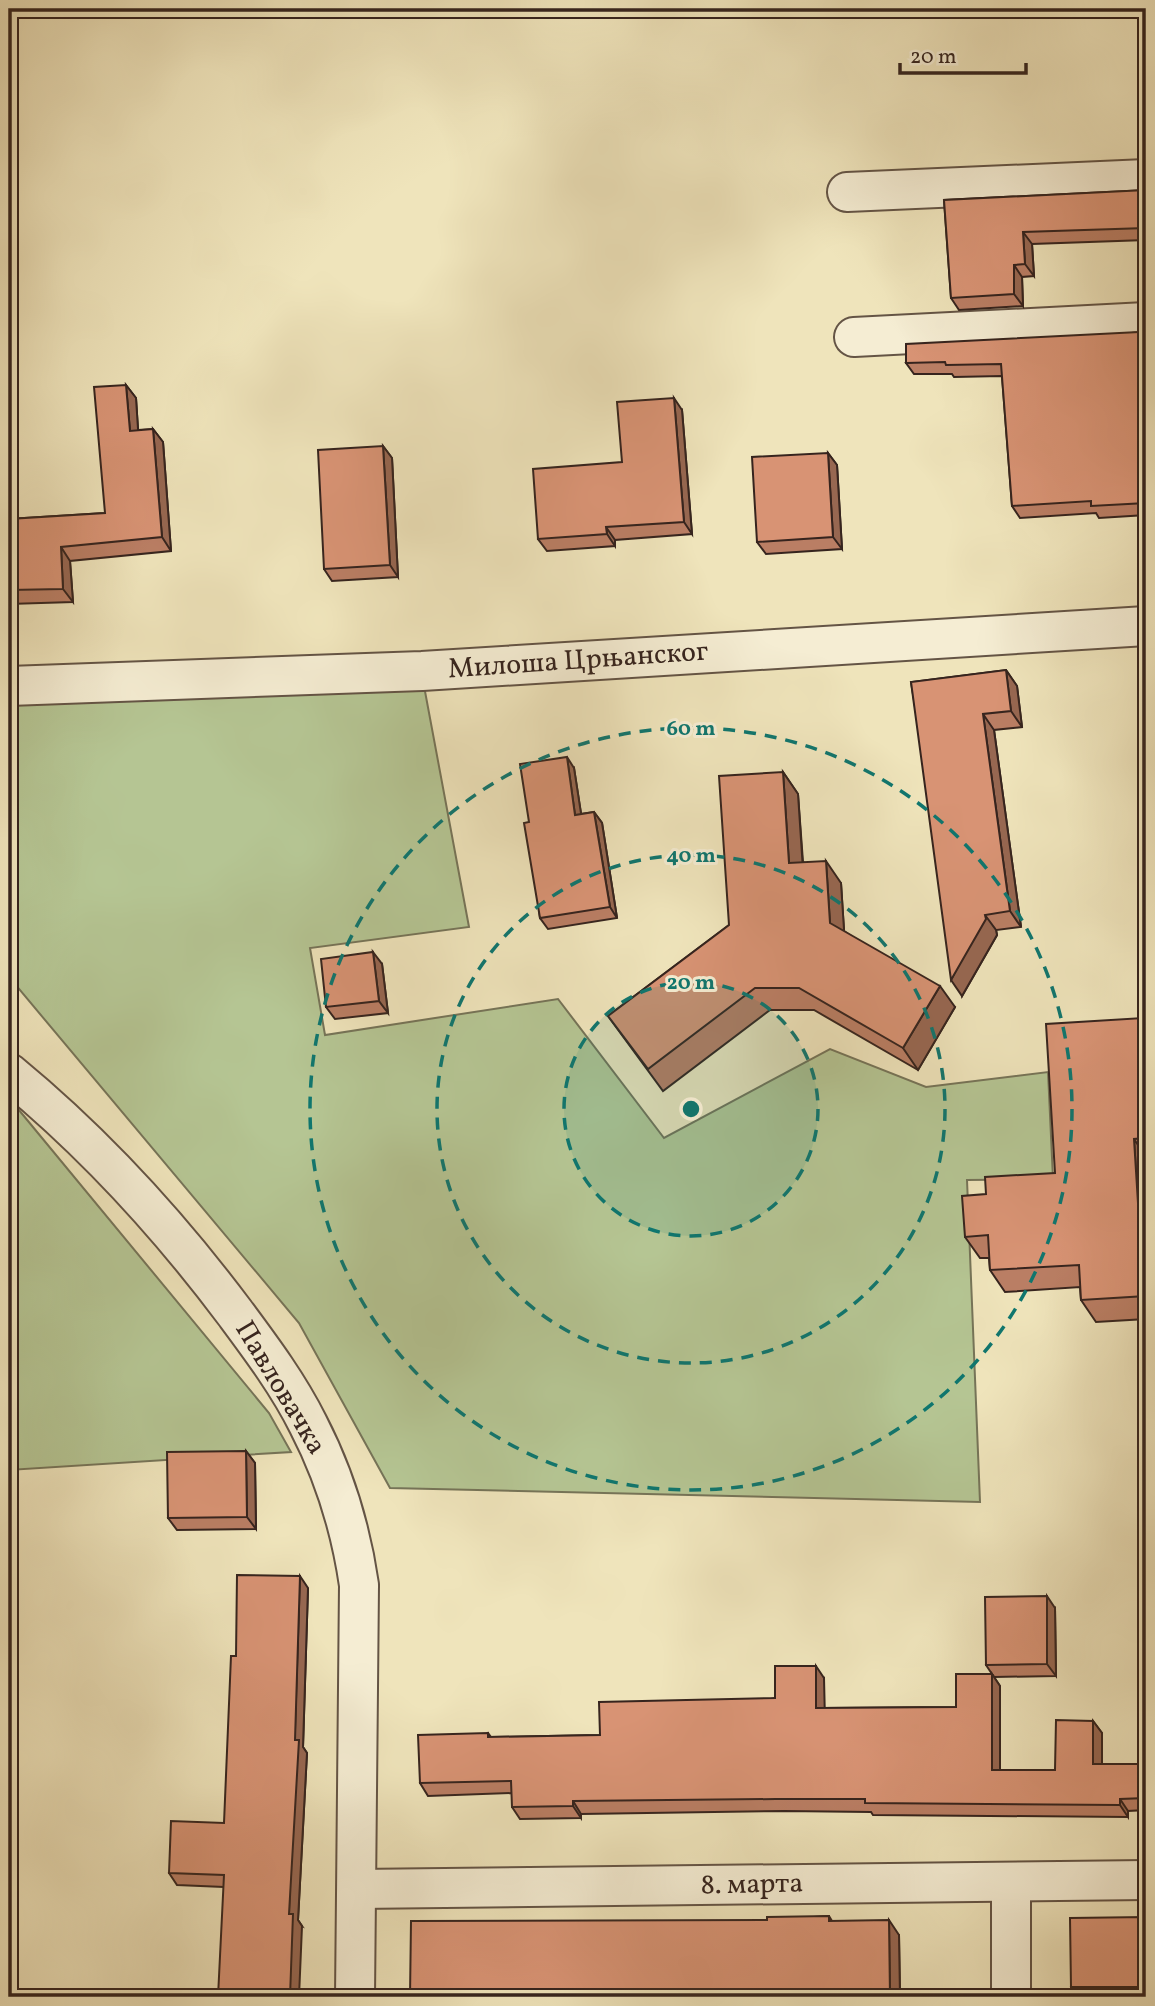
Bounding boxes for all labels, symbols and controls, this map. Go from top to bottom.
scale bar [900,32,1026,76]
text: 20 m [910,43,956,72]
street label: Милоша Црњанског [447,632,709,690]
text: 60 m [667,715,715,744]
text: 40 m [666,842,716,871]
text: 20 m [667,969,715,998]
centre of rings [679,1097,703,1121]
street label: Павловачка [225,1314,335,1462]
street label: 8. марта [700,1865,804,1905]

